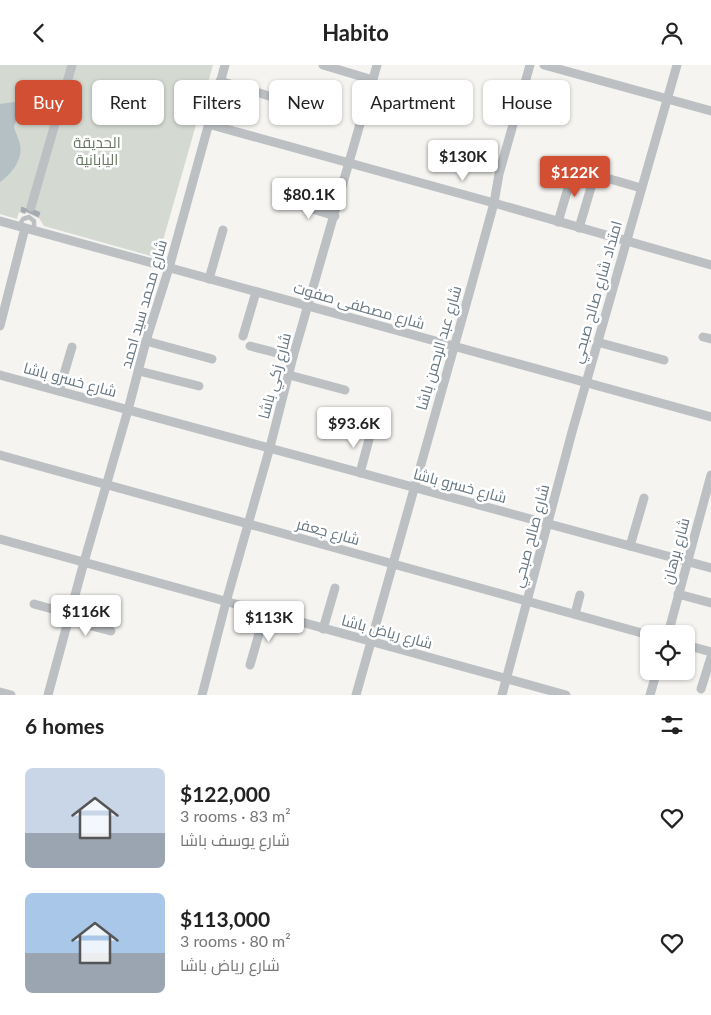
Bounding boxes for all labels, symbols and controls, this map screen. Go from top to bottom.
icon: back [25,19,53,47]
text: Habito [322,19,389,46]
icon: person [658,19,686,47]
chip: Buy [15,80,82,125]
chip: Rent [92,80,164,125]
chip: Filters [174,80,259,125]
chip: New [269,80,342,125]
chip: Apartment [352,80,473,125]
chip: House [483,80,570,125]
park label: الحديقة اليابانية [73,133,121,168]
pin: $130K [428,139,498,182]
text: $130K [439,146,487,165]
pin: $122K [540,155,610,198]
text: $122K [551,162,599,181]
pin: $80.1K [268,177,350,220]
text: $80.1K [283,184,335,203]
street label: امتداد شارع صالح صبحي [567,218,629,366]
street label: شارع محمد سيد احمد [116,237,173,371]
street label: شارع مصطفى صفوت [291,278,427,335]
street label: شارع عبد الرحمن باشا [412,283,467,413]
street label: شارع زكي باشا [254,331,298,422]
street label: شارع خسرو باشا [21,358,119,403]
pin: $93.6K [313,407,395,449]
text: $93.6K [328,413,380,432]
street label: شارع خسرو باشا [411,464,509,509]
street label: شارع صالح صبحي [508,482,556,590]
street label: شارع جعفر [293,514,362,551]
street label: شارع برهان [658,516,695,587]
pin: $116K [51,595,121,637]
text: $116K [62,601,110,620]
pin: $113K [234,601,304,643]
text: $113K [245,607,293,626]
street label: شارع رياض باشا [339,610,435,655]
map controls [640,625,695,680]
button: locate [640,625,695,680]
icon: filters [658,711,686,739]
text: 6 homes [25,713,104,738]
text: $122,000 [180,781,270,806]
icon: home [65,788,125,848]
icon: heart [658,804,686,832]
text: 3 rooms · 83 m² [180,806,291,825]
text: شارع يوسف باشا [180,830,290,849]
text: $113,000 [180,906,270,931]
icon: home [65,913,125,973]
icon: heart [658,929,686,957]
text: 3 rooms · 80 m² [180,931,291,950]
text: شارع رياض باشا [180,955,280,974]

